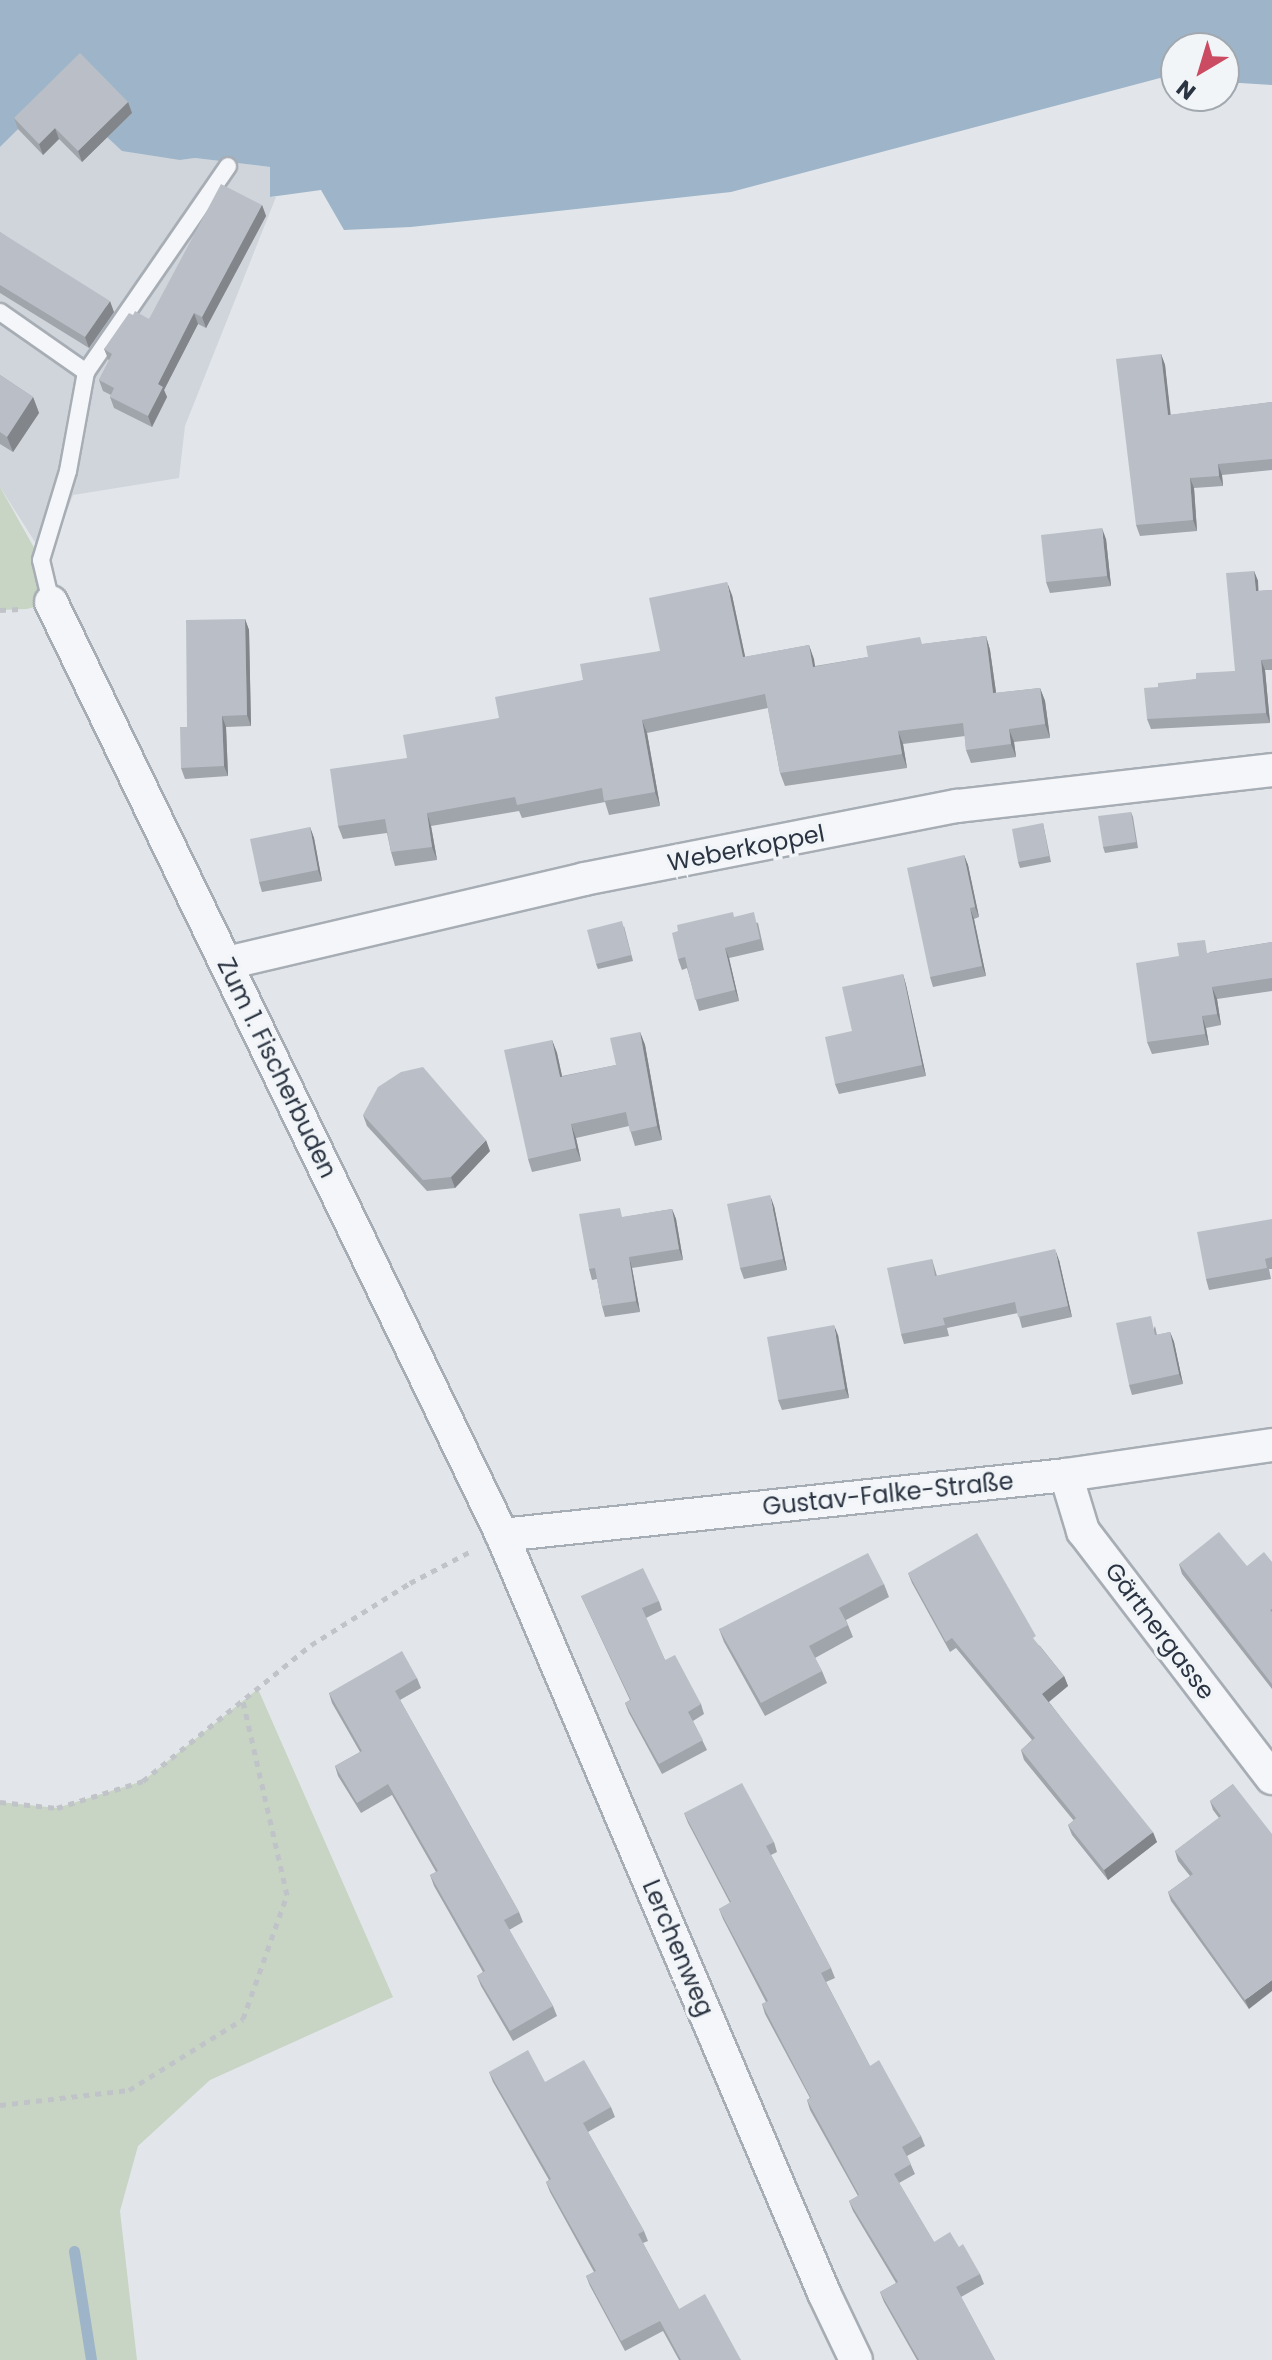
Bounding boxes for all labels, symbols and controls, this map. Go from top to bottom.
north arrow [1160,32,1240,112]
text: N [1170,72,1202,107]
street label: Weberkoppel [665,819,827,877]
street label: Zum 1. Fischerbuden [211,953,343,1183]
street label: Gustav-Falke-Straße [761,1467,1015,1521]
street label: Gärtnergasse [1099,1557,1221,1705]
street label: Lerchenweg [636,1876,720,2020]

